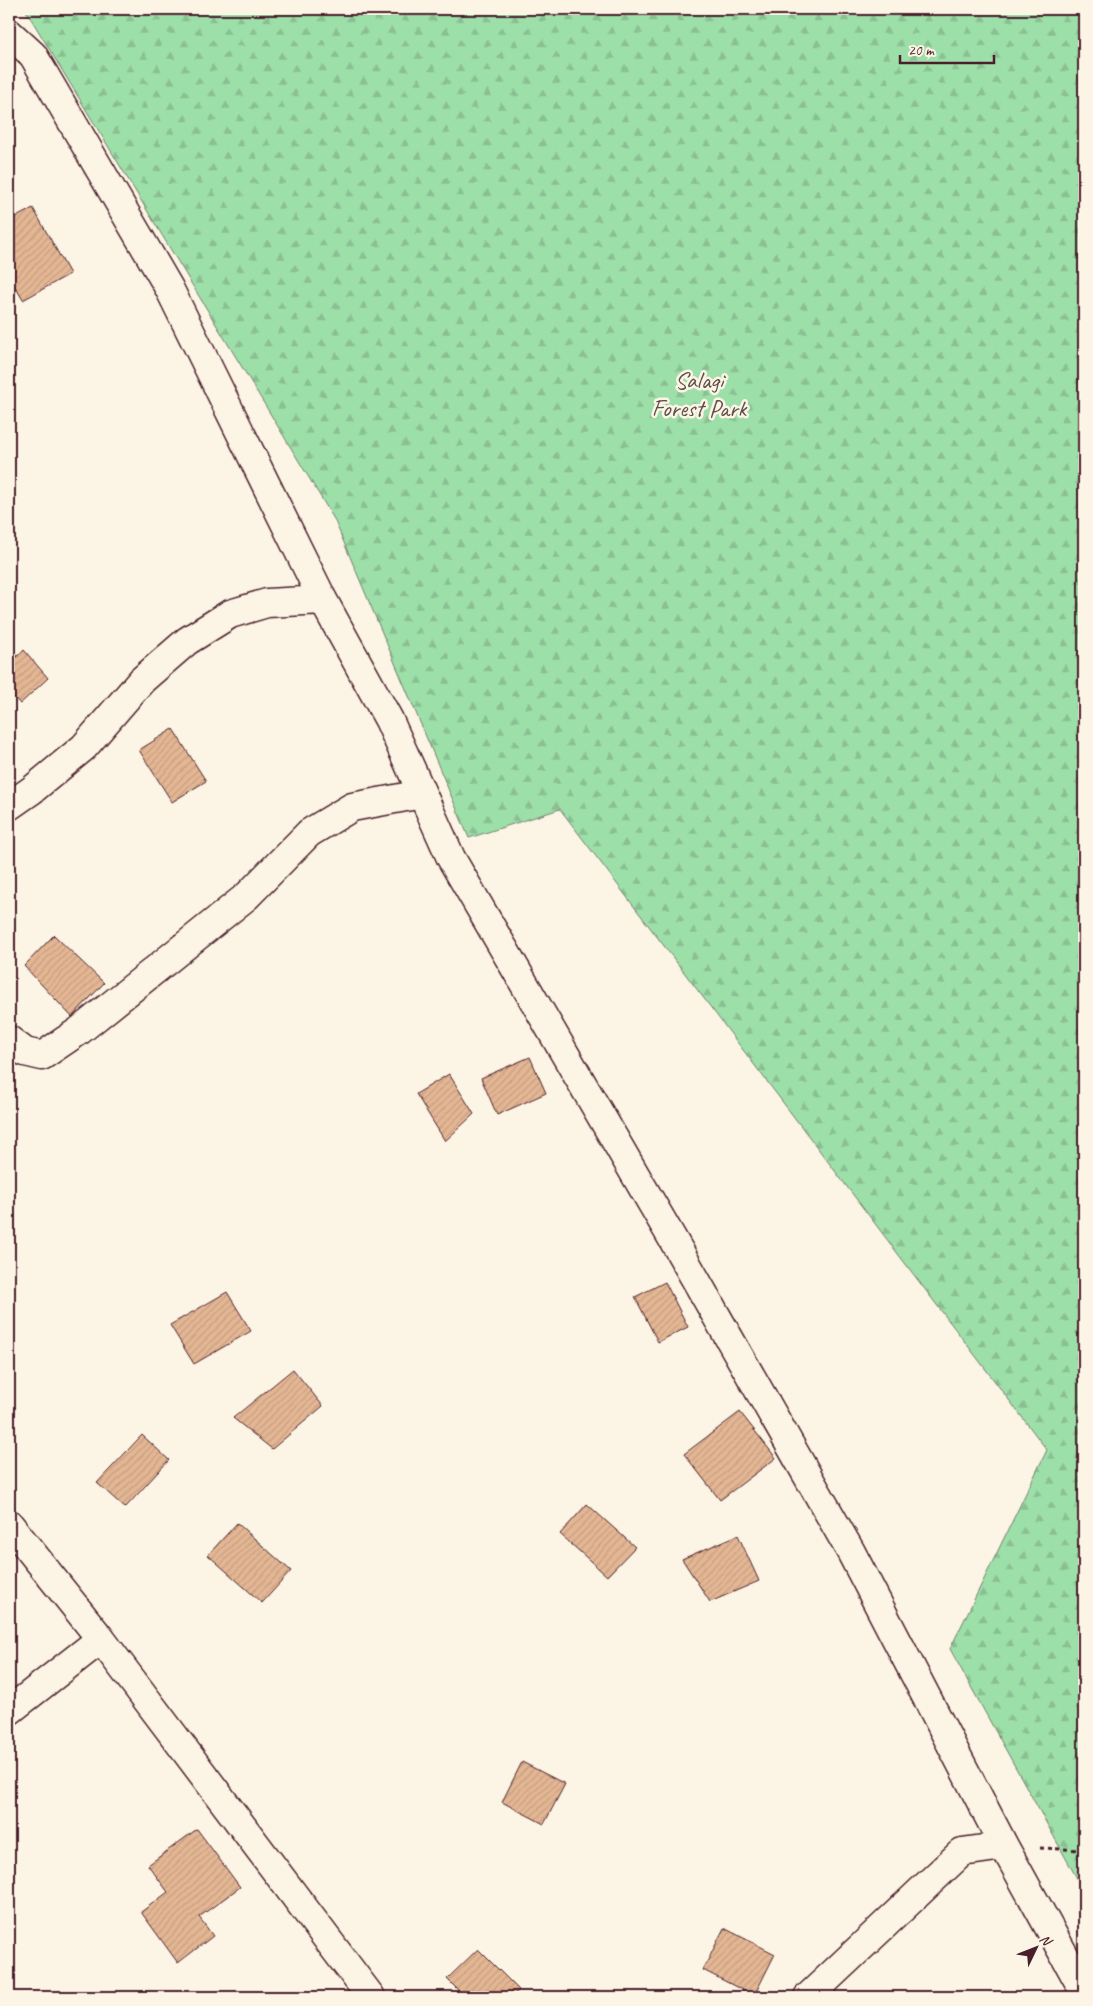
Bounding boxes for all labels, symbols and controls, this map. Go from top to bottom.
scale bar [900,32,994,64]
text: 20 m [908,41,935,60]
park label: Salagi Forest Park [652,365,749,423]
north arrow [1010,1924,1060,1974]
text: N [1036,1931,1056,1950]

